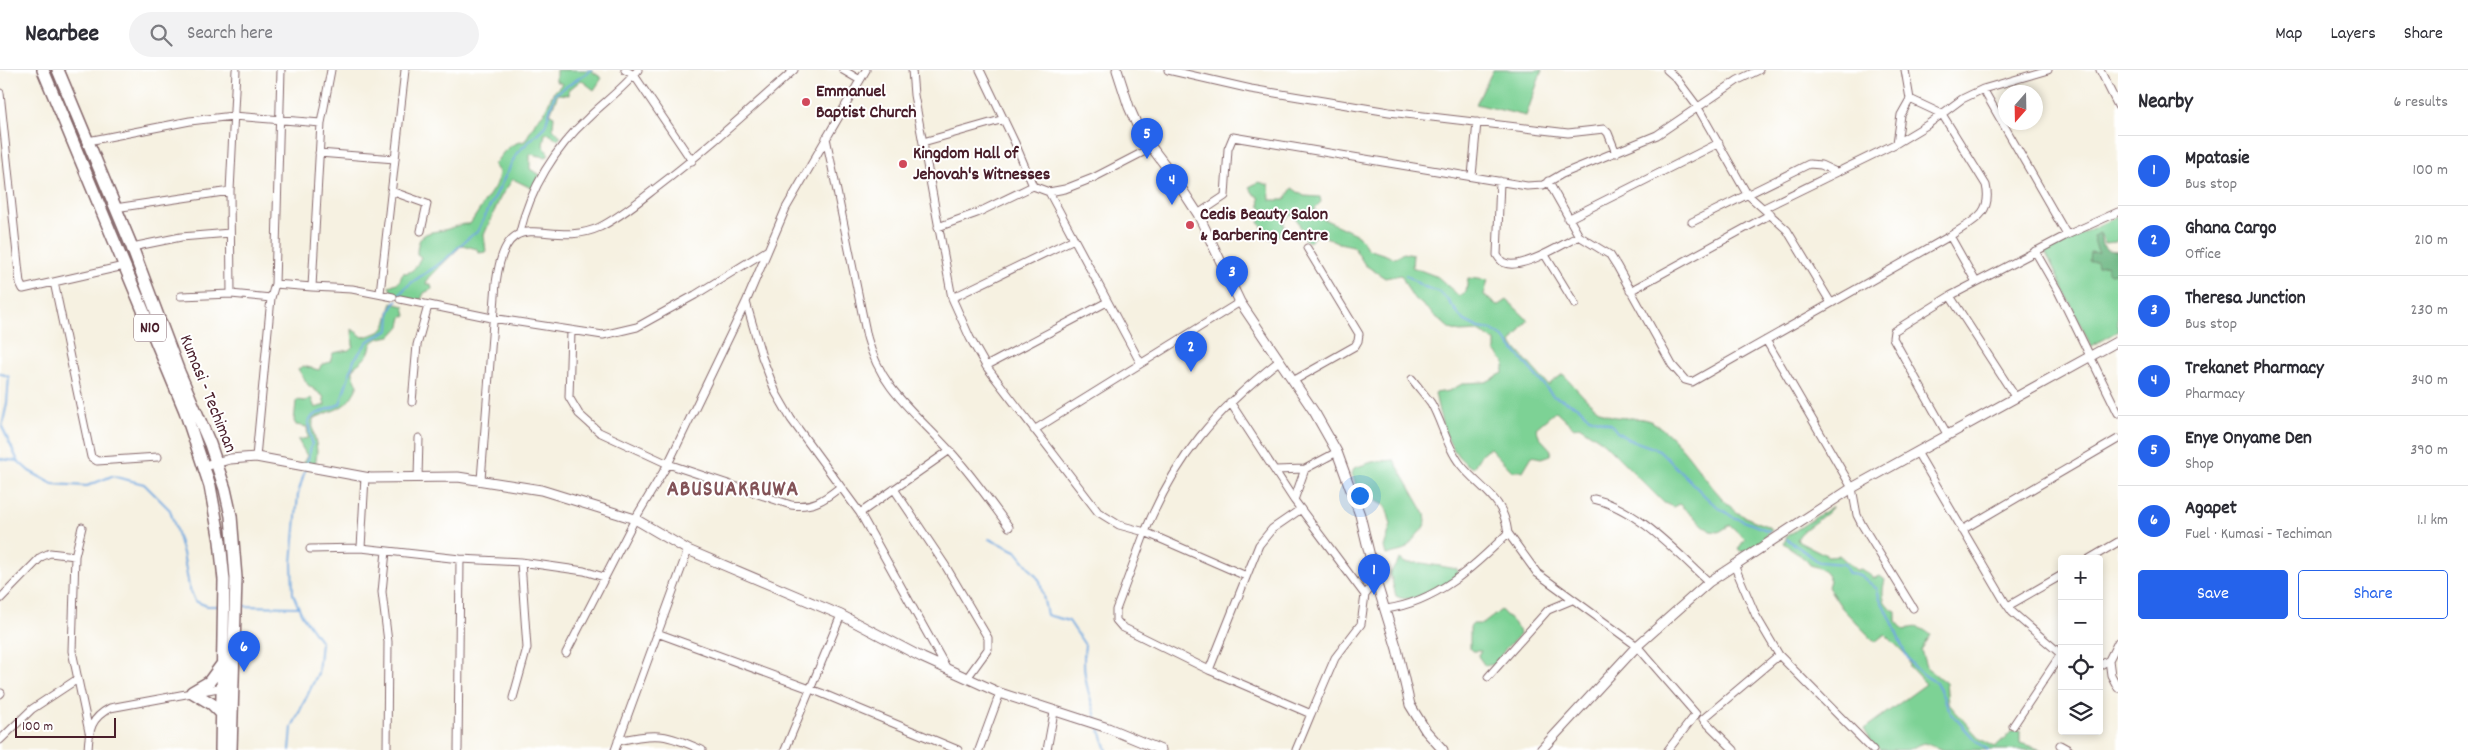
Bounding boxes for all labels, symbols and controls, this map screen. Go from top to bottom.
search box [129,12,479,57]
text: Nearbee [25,18,99,52]
icon: search [147,21,175,49]
text: Search here [187,21,273,48]
text: Map [2275,22,2302,47]
text: Layers [2330,22,2376,47]
text: Share [2404,22,2443,47]
place label: Emmanuel Baptist Church [816,80,917,126]
north arrow [1998,85,2043,130]
text: Nearby [2138,88,2193,118]
text: 6 results [2393,91,2448,114]
marker: Emmanuel Baptist Church [800,96,812,108]
pin: 5 [1131,118,1163,159]
place label: Kingdom Hall of Jehovah's Witnesses [913,142,1051,188]
text: Mpatasie [2185,146,2250,173]
marker: Kingdom Hall of Jehovah's Witnesses [897,158,909,170]
text: 1 [2152,159,2156,182]
text: 100 m [2412,159,2448,182]
pin: 4 [1156,164,1188,205]
text: Bus stop [2185,173,2237,196]
place label: Cedis Beauty Salon & Barbering Centre [1200,203,1328,249]
text: Ghana Cargo [2185,216,2276,243]
marker: Cedis Beauty Salon & Barbering Centre [1184,219,1196,231]
text: 2 [2151,229,2158,252]
text: 210 m [2414,229,2448,252]
text: Office [2185,243,2221,266]
pin: 3 [1216,256,1248,297]
text: Theresa Junction [2185,286,2306,313]
text: 3 [2150,299,2158,322]
text: 230 m [2411,299,2448,322]
text: Bus stop [2185,313,2237,336]
road number: N10 [134,314,166,342]
street label: Kumasi - Techiman [172,331,242,457]
pin: 2 [1175,331,1207,372]
text: Trekanet Pharmacy [2185,356,2324,383]
text: 4 [2151,369,2157,392]
text: 340 m [2411,369,2448,392]
text: Pharmacy [2185,383,2244,406]
text: Enye Onyame Den [2185,426,2312,453]
text: 5 [2150,439,2158,462]
text: 390 m [2410,439,2448,462]
text: Shop [2185,453,2214,476]
district label: ABUSUAKRUWA [667,475,799,506]
your location [1347,483,1373,509]
text: Agapet [2185,496,2237,523]
text: 6 [2150,509,2158,532]
text: 1.1 km [2417,509,2448,532]
text: Fuel · Kumasi - Techiman [2185,523,2332,546]
pin: 1 [1358,554,1390,595]
map controls [2058,555,2103,735]
button: + [2058,555,2103,600]
button: Save [2138,570,2288,619]
button: Share [2298,570,2448,619]
button: − [2058,600,2103,645]
pin: 6 [228,631,260,672]
button: locate [2058,645,2103,690]
button: layers [2058,690,2103,735]
scale bar [15,715,116,738]
text: 100 m [22,717,53,737]

